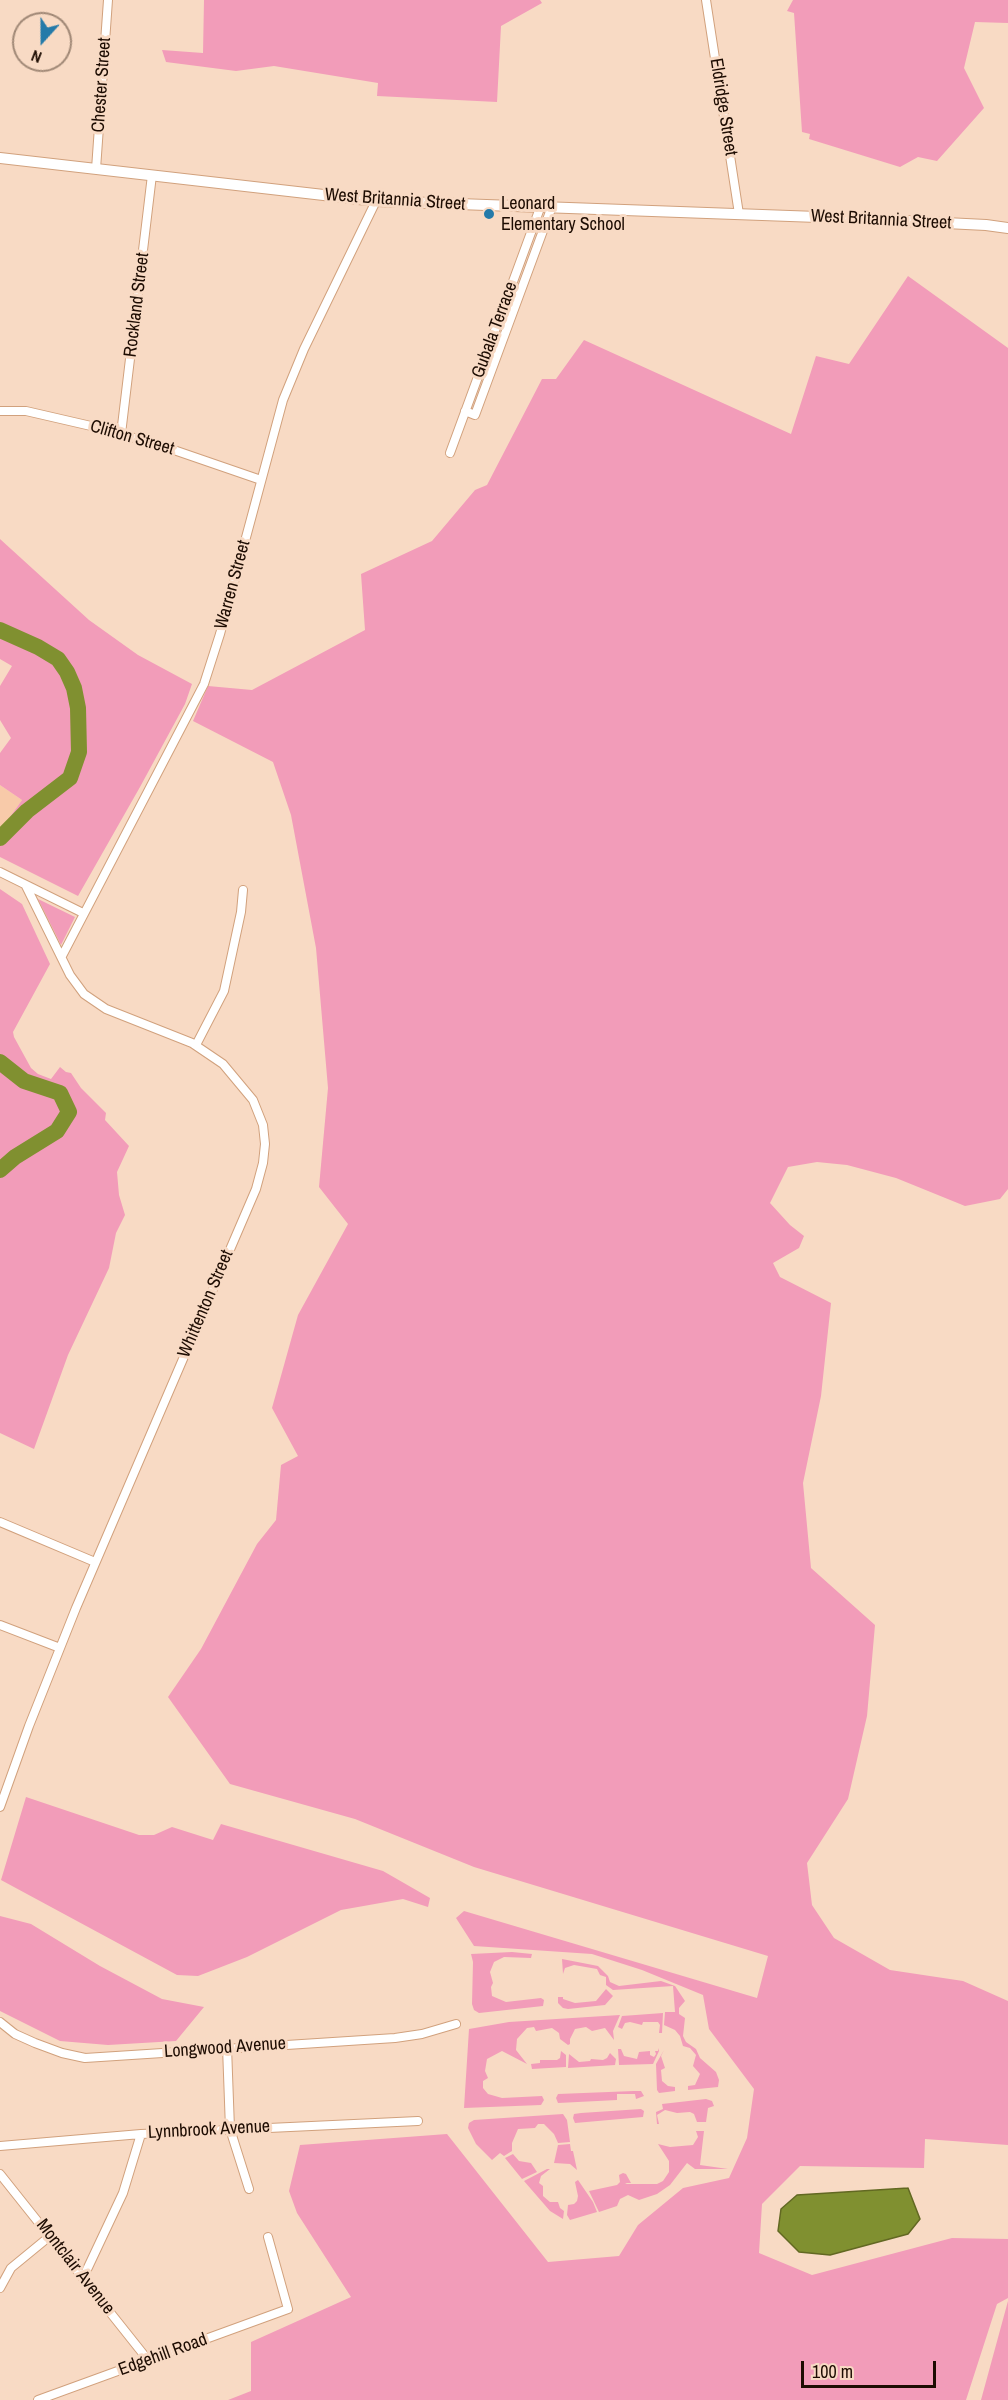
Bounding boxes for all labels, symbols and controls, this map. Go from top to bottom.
north arrow [12,12,72,72]
street label: Chester Street [88,37,116,133]
text: N [28,45,45,69]
street label: Eldridge Street [705,57,741,157]
street label: West Britannia Street [324,184,466,216]
place label: Leonard Elementary School [501,193,625,236]
street label: West Britannia Street [810,206,952,234]
marker: Leonard Elementary School [482,207,496,221]
street label: Rockland Street [120,252,154,358]
street label: Gubala Terrace [468,279,522,381]
street label: Clifton Street [88,416,176,460]
street label: Warren Street [211,538,255,632]
street label: Whittenton Street [174,1247,238,1361]
street label: Longwood Avenue [163,2033,287,2063]
street label: Lynnbrook Avenue [147,2116,271,2144]
street label: Montclair Avenue [31,2215,119,2319]
street label: Edgehill Road [116,2329,210,2381]
scale bar [804,2349,939,2387]
text: 100 m [812,2359,853,2384]

